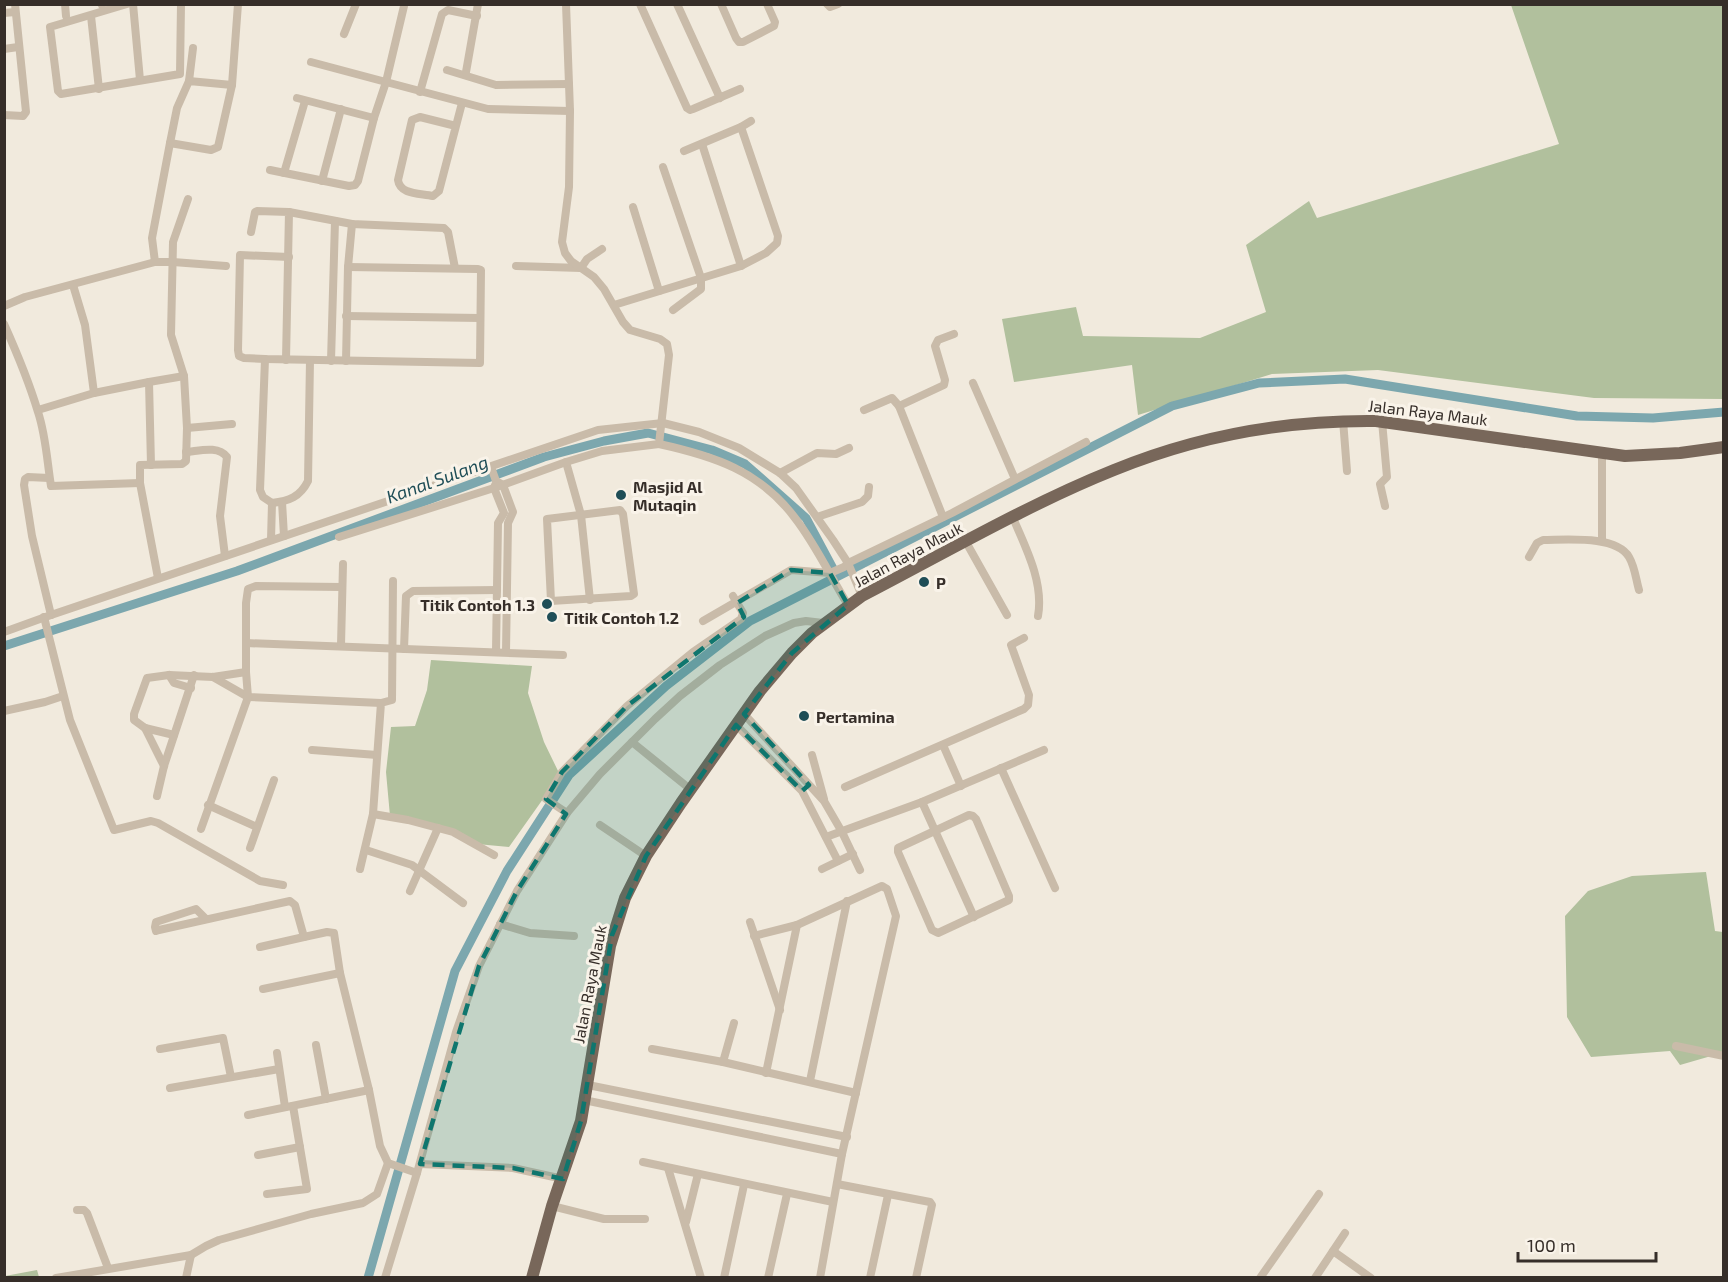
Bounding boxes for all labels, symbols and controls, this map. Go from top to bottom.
street label: Jalan Raya Mauk [1367,395,1489,429]
water label: Kanal Sulang [383,450,491,508]
place label: Masjid Al Mutaqin [633,477,703,514]
marker: Masjid Al Mutaqin [614,488,628,502]
street label: Jalan Raya Mauk [851,517,965,591]
place label: P [936,573,946,592]
marker: P [917,575,931,589]
place label: Titik Contoh 1.3 [420,595,535,614]
marker: Titik Contoh 1.3 [540,597,554,611]
place label: Titik Contoh 1.2 [564,608,679,627]
marker: Titik Contoh 1.2 [545,610,559,624]
place label: Pertamina [816,707,895,726]
marker: Pertamina [797,709,811,723]
street label: Jalan Raya Mauk [568,923,610,1045]
scale bar [1518,1225,1656,1263]
text: 100 m [1527,1234,1576,1256]

